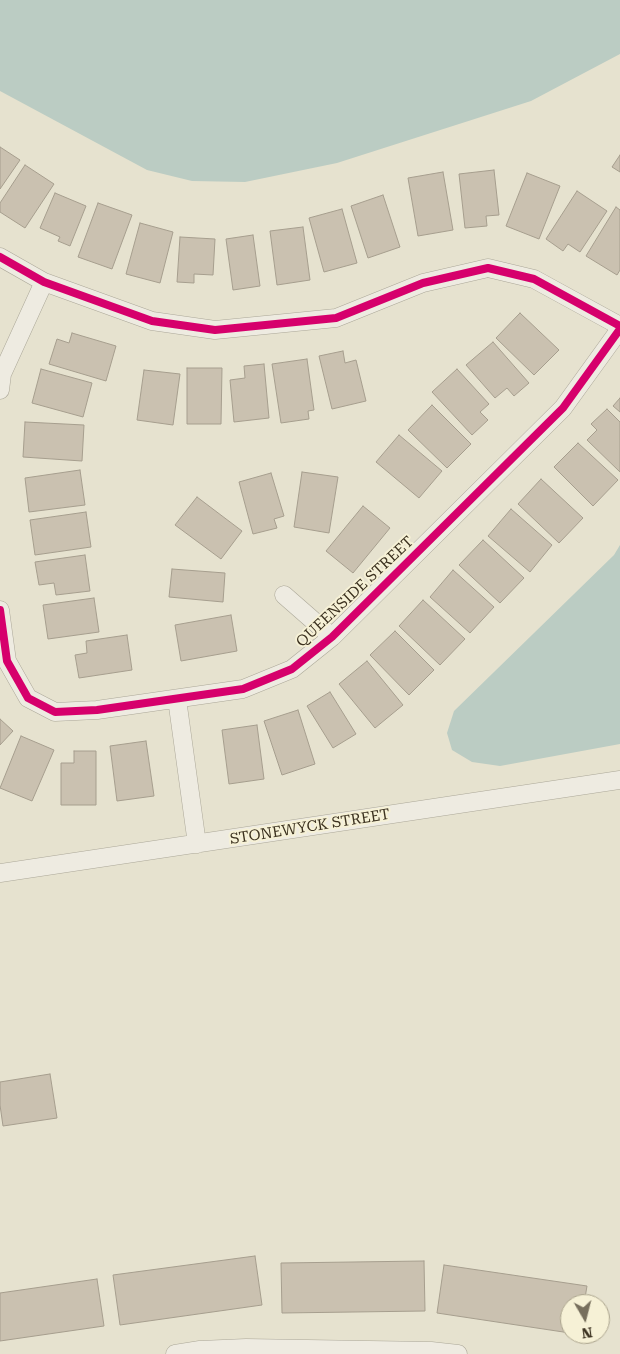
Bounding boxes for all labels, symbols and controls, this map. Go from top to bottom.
street label: QUEENSIDE STREET [293,533,417,651]
street label: STONEWYCK STREET [229,805,391,849]
north arrow [560,1294,610,1344]
text: N [580,1324,593,1342]

